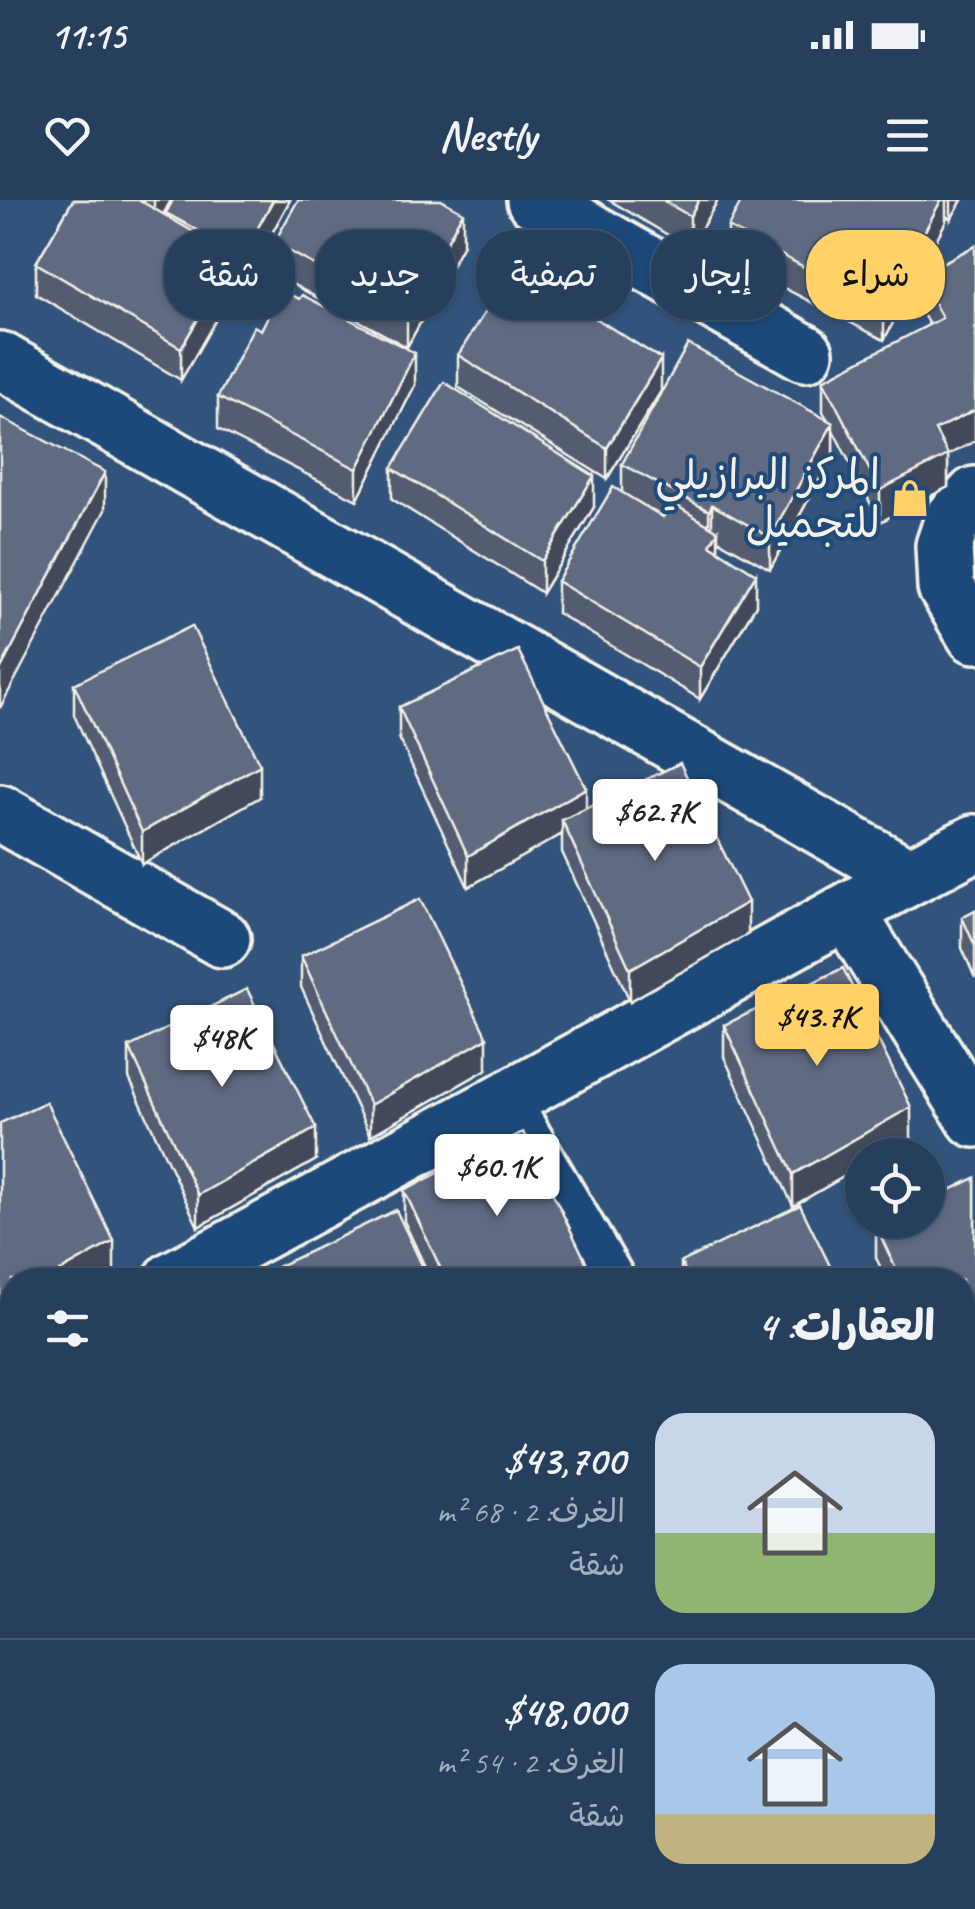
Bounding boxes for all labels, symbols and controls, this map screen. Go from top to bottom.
text: 11:15 [50,12,125,59]
text: Nestly [439,107,536,164]
icon: heart [40,108,95,163]
icon: menu [880,108,935,163]
chip: شقة [164,230,295,320]
chip: جديد [315,230,456,320]
chip: تصفية [476,230,631,320]
chip: إيجار [651,230,786,320]
chip: شراء [806,230,945,320]
place label: المركز البرازيلي للتجميل [655,449,880,550]
shop icon: المركز البرازيلي للتجميل [889,477,931,519]
pin: $62.7K [574,779,736,864]
text: $62.7K [615,791,695,832]
pin: $43.7K [736,984,898,1069]
text: $43.7K [777,996,857,1037]
pin: $48K [163,1005,281,1090]
text: $48K [192,1017,252,1058]
pin: $60.1K [416,1134,578,1219]
map controls [845,1138,945,1238]
button: locate [845,1138,945,1238]
text: $60.1K [457,1146,537,1187]
text: العقارات: 4 [757,1300,935,1353]
icon: filters [40,1301,95,1356]
text: $43,700 [503,1434,625,1487]
icon: home [735,1453,855,1573]
text: الغرف: 2 · 68 m² [437,1491,625,1532]
text: شقة [569,1544,625,1585]
text: $48,000 [503,1685,625,1738]
icon: home [735,1704,855,1824]
text: الغرف: 2 · 54 m² [437,1742,625,1783]
text: شقة [569,1795,625,1836]

